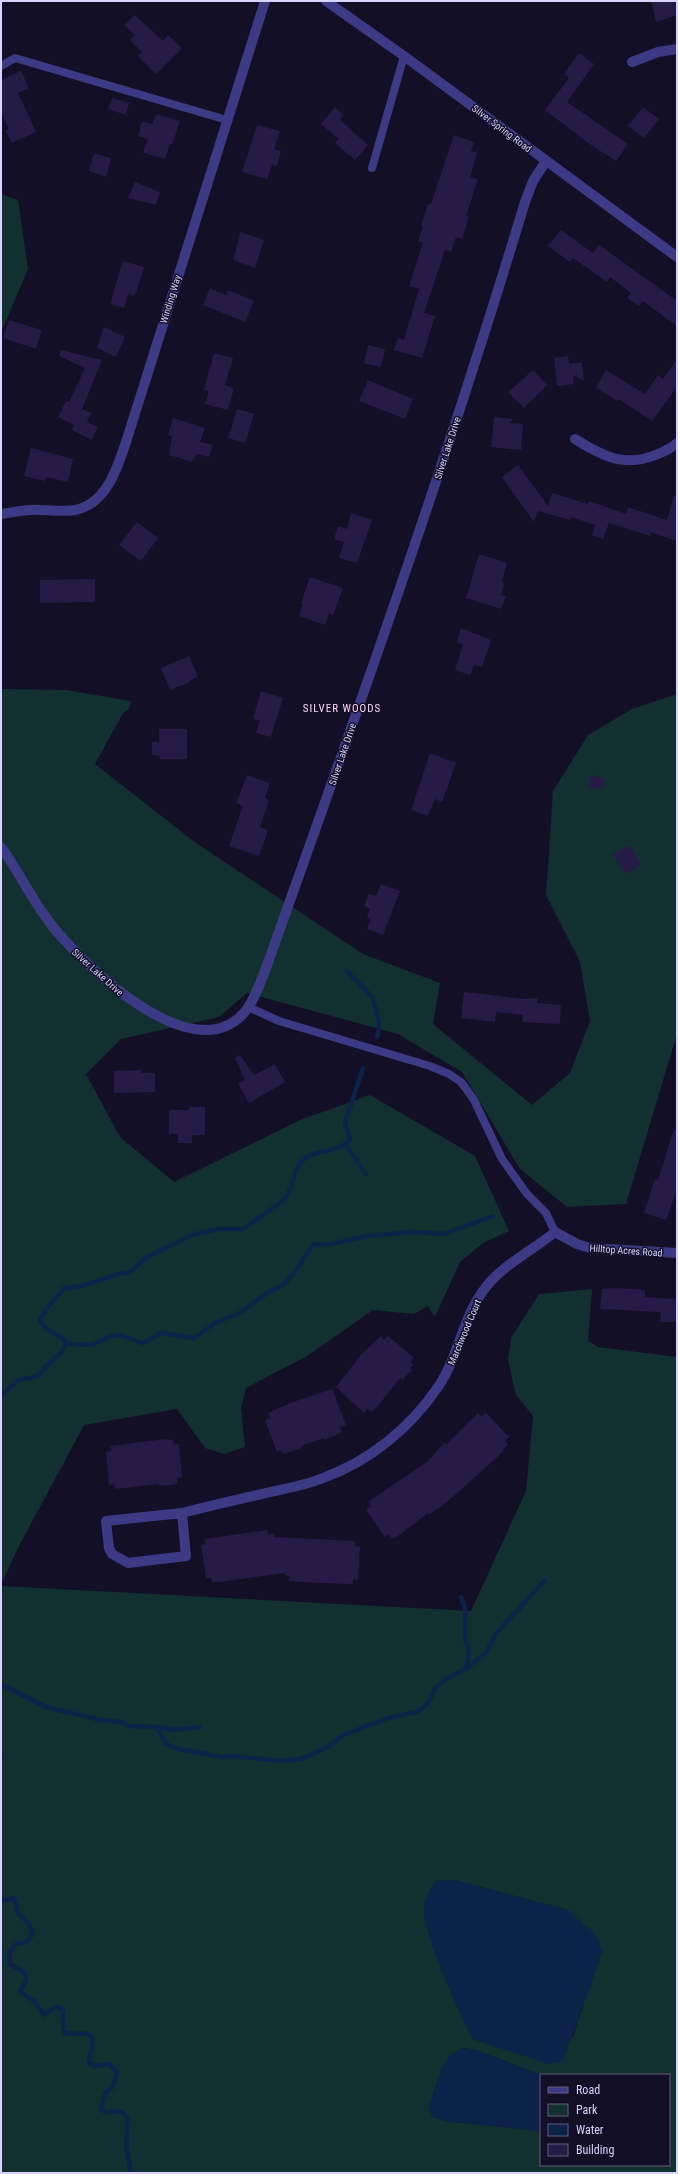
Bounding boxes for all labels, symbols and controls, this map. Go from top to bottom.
street label: Silver Spring Road [470,102,534,154]
street label: Winding Way [158,273,183,325]
street label: Silver Lake Drive [432,415,463,481]
district label: SILVER WOODS [303,702,381,715]
street label: Silver Lake Drive [327,721,358,787]
street label: Silver Lake Drive [70,947,126,998]
street label: Hilltop Acres Road [589,1242,663,1259]
street label: Marchwood Court [446,1298,483,1367]
legend [540,2074,670,2166]
text: Road [576,2083,600,2097]
text: Park [576,2103,598,2117]
text: Water [576,2123,604,2137]
text: Building [576,2143,614,2157]

